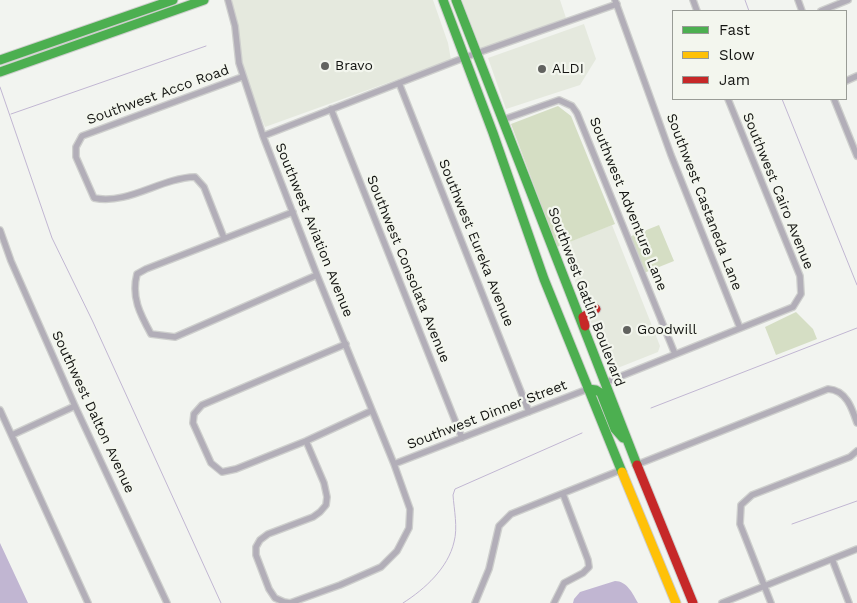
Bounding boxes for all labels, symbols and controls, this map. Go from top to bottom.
legend [672,10,847,100]
text: Fast [719,21,750,39]
text: Slow [719,46,755,64]
place label: Bravo [335,58,373,74]
marker: Bravo [319,60,331,72]
street label: Southwest Acco Road [85,61,231,129]
place label: ALDI [552,61,584,77]
marker: ALDI [536,63,548,75]
text: Jam [719,71,750,89]
street label: Southwest Cairo Avenue [739,110,817,272]
street label: Southwest Castaneda Lane [662,111,746,293]
street label: Southwest Adventure Lane [585,115,671,293]
street label: Southwest Aviation Avenue [271,140,357,320]
street label: Southwest Eureka Avenue [435,157,517,329]
street label: Southwest Consolata Avenue [363,173,453,365]
street label: Southwest Gatlin Boulevard [544,205,628,389]
place label: Goodwill [637,322,697,338]
marker: Goodwill [621,324,633,336]
street label: Southwest Dalton Avenue [48,328,138,496]
street label: Southwest Dinner Street [405,377,569,453]

